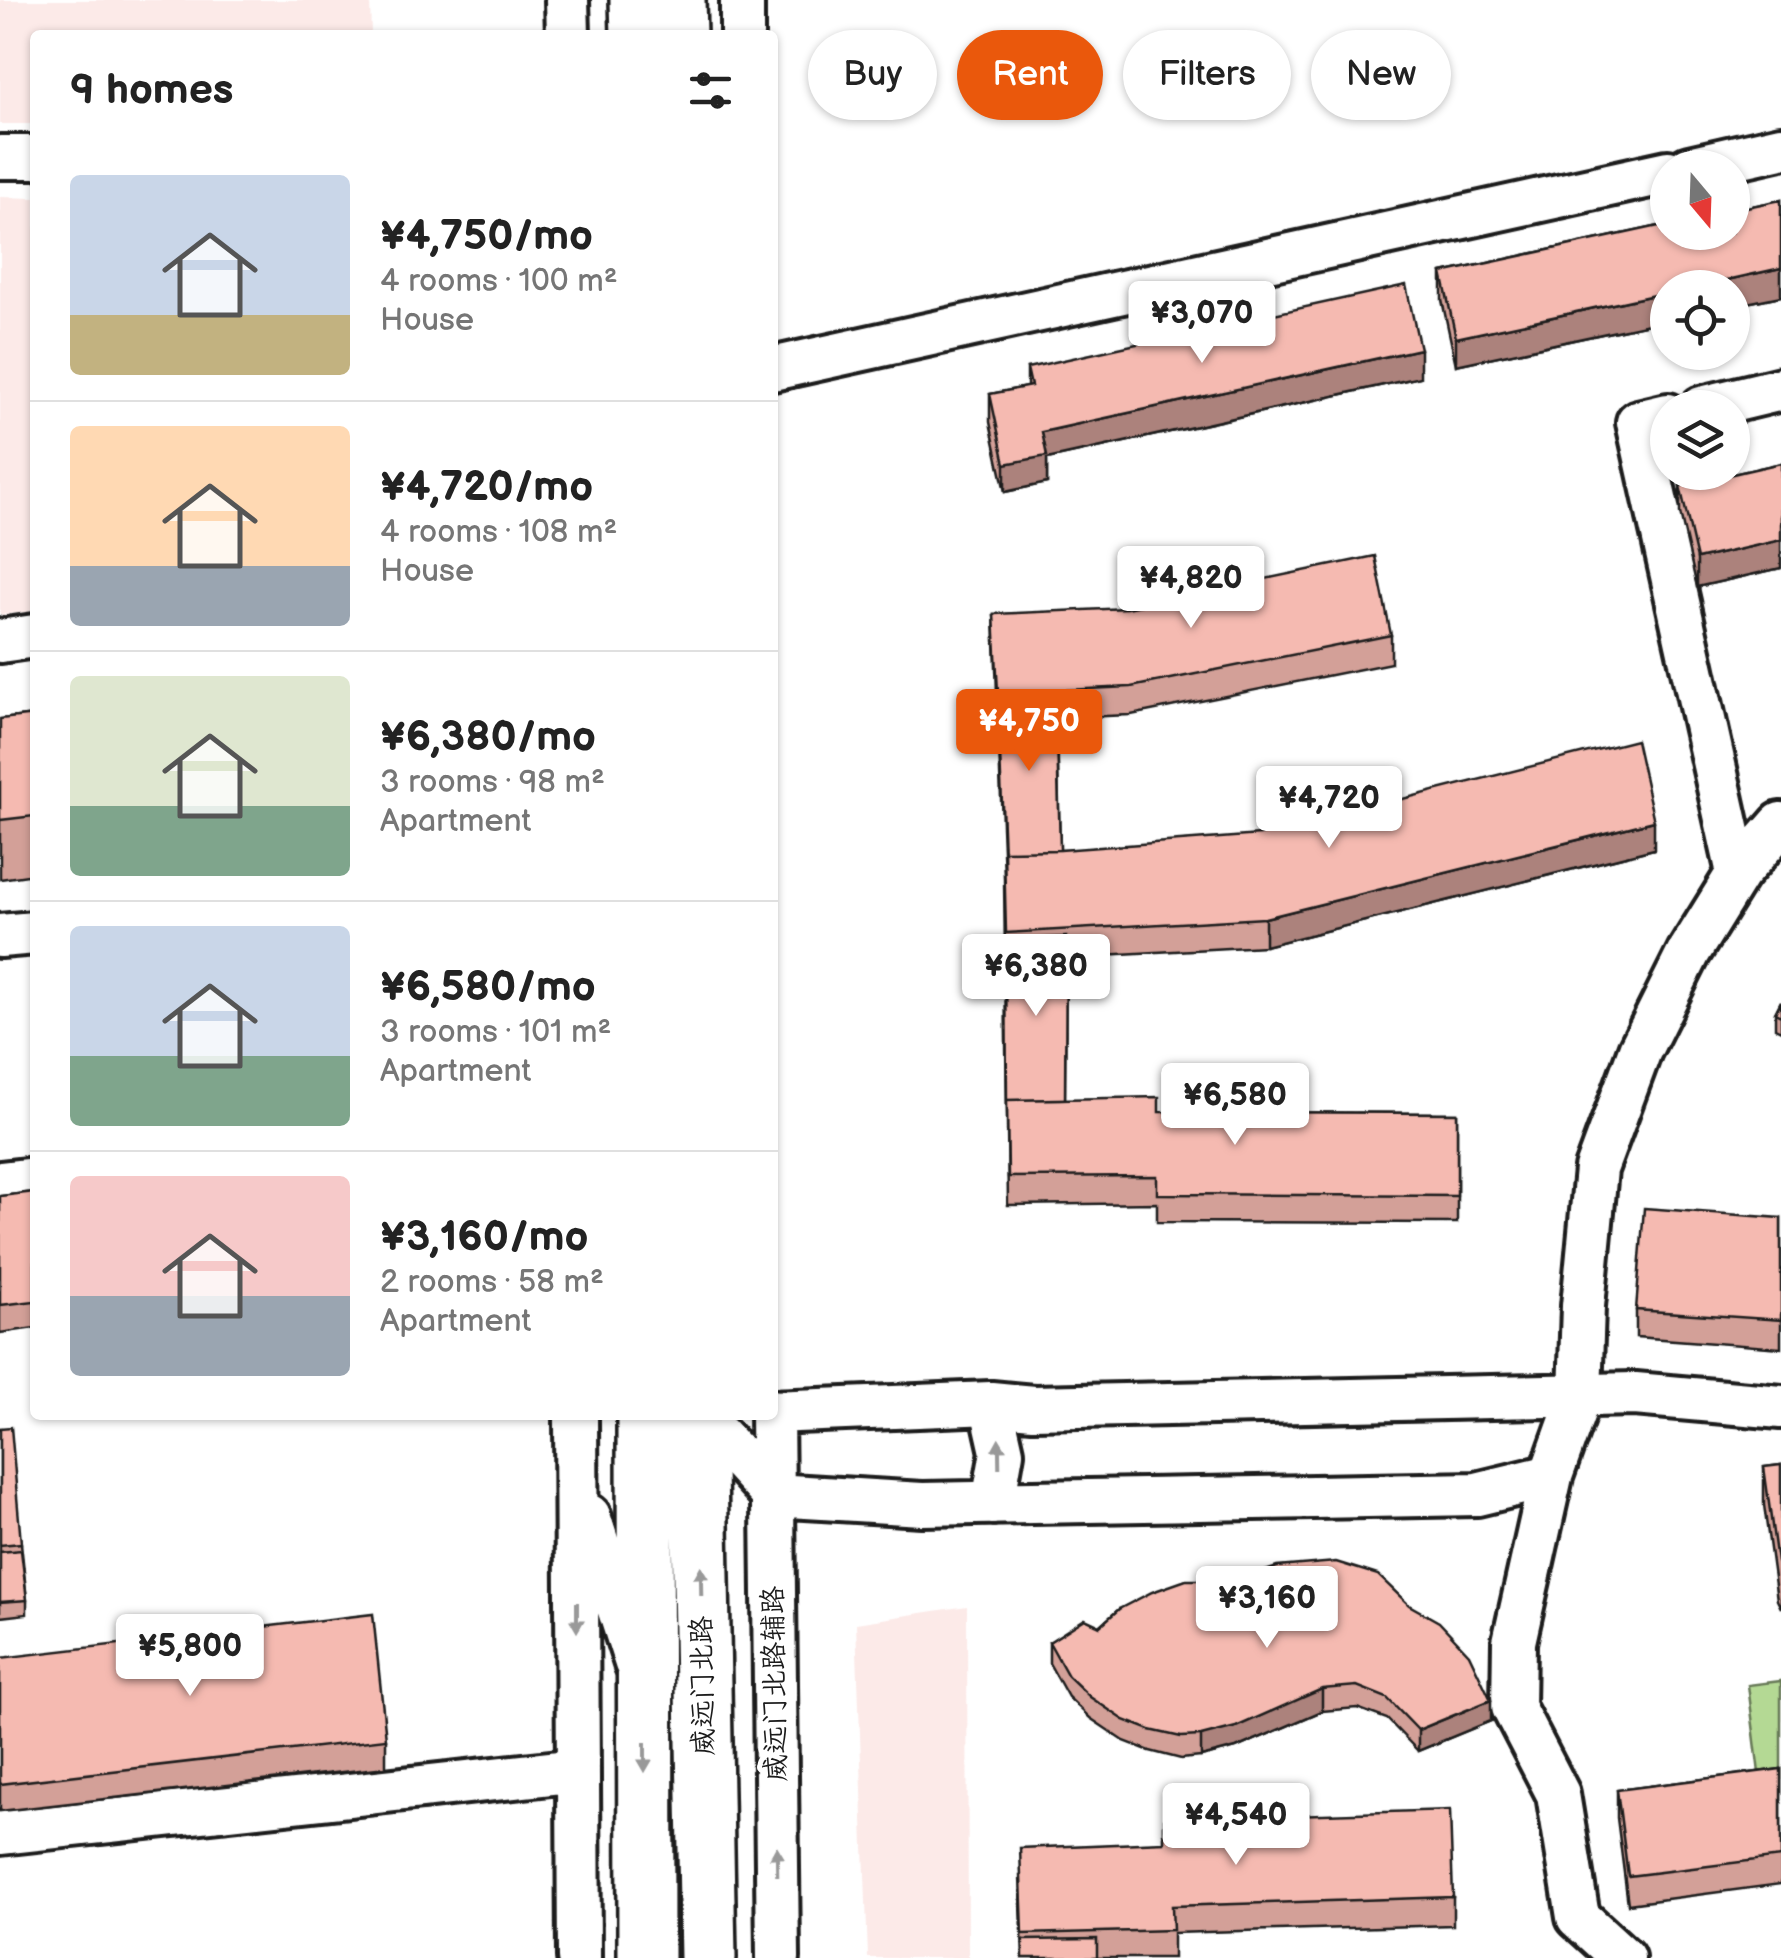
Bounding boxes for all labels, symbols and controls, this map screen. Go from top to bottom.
chip: Buy [808,30,937,120]
chip: Rent [957,30,1103,120]
chip: Filters [1123,30,1291,120]
chip: New [1311,30,1451,120]
icon: filters [683,63,738,118]
text: 9 homes [70,65,233,116]
north arrow [1650,150,1750,250]
map controls [1650,150,1750,490]
text: ¥4,750/mo [380,211,593,262]
icon: home [150,215,270,335]
text: 4 rooms · 100 m² [380,262,618,301]
button: locate [1650,270,1750,370]
pin: ¥3,070 [1121,281,1283,366]
text: ¥3,070 [1150,294,1254,333]
text: House [380,301,474,340]
button: layers [1650,390,1750,490]
text: ¥4,720/mo [380,462,593,513]
icon: home [150,466,270,586]
text: 4 rooms · 108 m² [380,513,617,552]
pin: ¥4,820 [1110,546,1272,631]
text: House [380,552,474,591]
text: ¥4,820 [1139,559,1243,598]
pin: ¥4,750 [948,689,1110,774]
text: ¥4,750 [978,702,1080,741]
text: ¥6,380/mo [380,712,596,763]
icon: home [150,716,270,836]
text: 3 rooms · 98 m² [380,763,605,802]
pin: ¥4,720 [1248,766,1410,851]
text: ¥4,720 [1278,779,1380,818]
text: Apartment [380,802,531,841]
pin: ¥6,380 [955,934,1117,1019]
text: ¥6,380 [984,947,1088,986]
text: ¥6,580/mo [380,962,596,1013]
icon: home [150,966,270,1086]
text: 3 rooms · 101 m² [380,1013,611,1052]
text: Apartment [380,1052,531,1091]
pin: ¥6,580 [1154,1063,1316,1148]
text: ¥6,580 [1183,1076,1287,1115]
text: ¥3,160/mo [380,1212,588,1263]
icon: home [150,1216,270,1336]
text: 2 rooms · 58 m² [380,1263,604,1302]
text: Apartment [380,1302,531,1341]
one-way arrow [990,1437,1006,1468]
one-way arrow [693,1564,709,1596]
pin: ¥3,160 [1186,1566,1348,1651]
text: ¥3,160 [1218,1579,1316,1618]
street label: 威远门北路辅路 [757,1586,793,1782]
one-way arrow [569,1602,585,1634]
pin: ¥5,800 [109,1614,271,1699]
street label: 威远门北路 [685,1616,721,1756]
text: ¥5,800 [138,1627,242,1666]
one-way arrow [637,1742,653,1774]
pin: ¥4,540 [1155,1783,1317,1868]
text: ¥4,540 [1185,1796,1287,1835]
one-way arrow [769,1844,785,1876]

